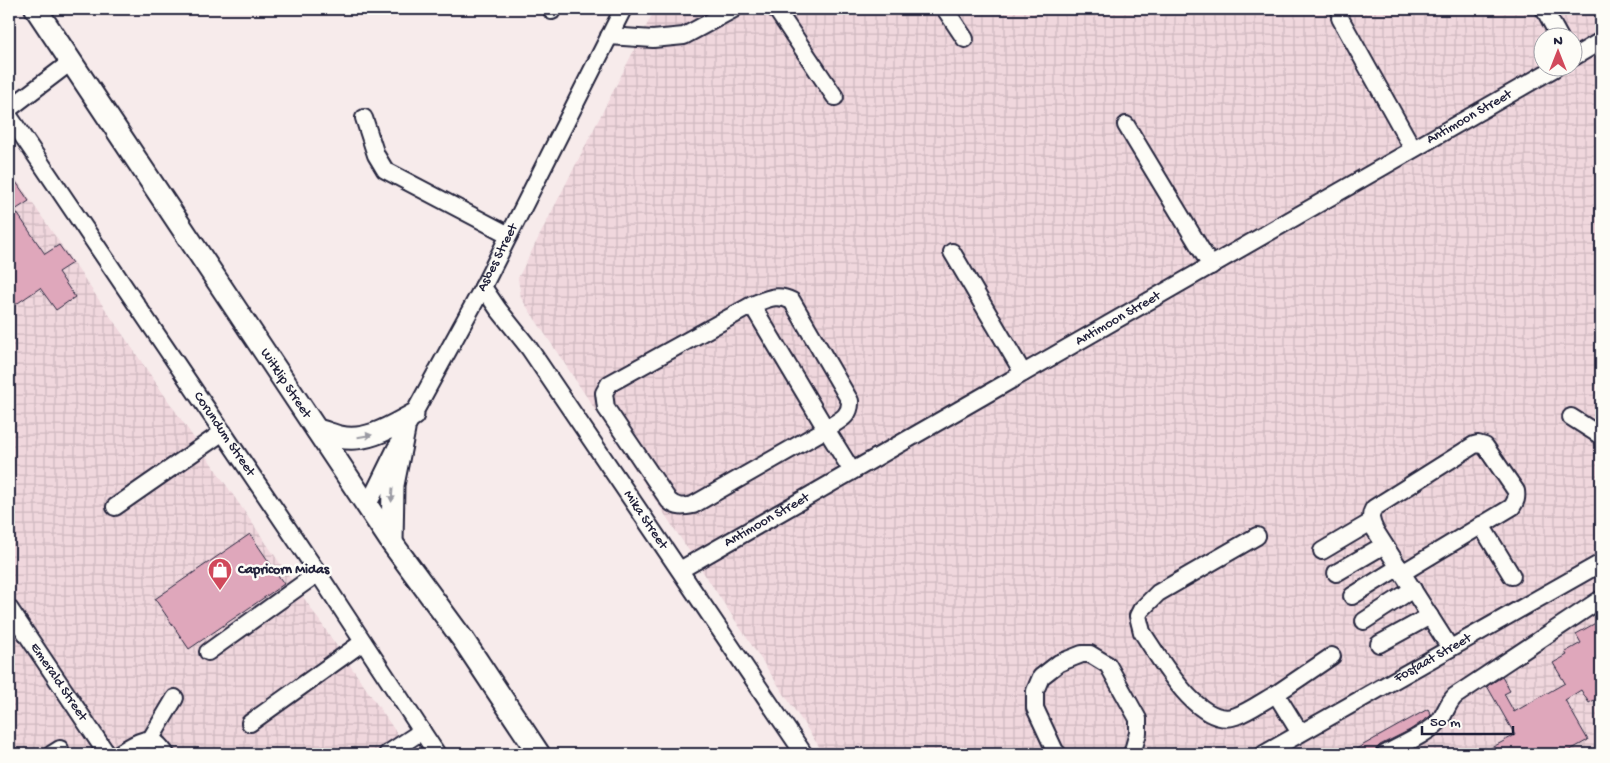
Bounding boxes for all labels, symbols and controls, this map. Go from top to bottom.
north arrow [1532,28,1582,78]
text: N [1553,33,1563,50]
street label: Antimoon Street [1424,85,1516,148]
street label: Asbes Street [474,220,523,295]
street label: Antimoon Street [1072,287,1165,350]
street label: Witklip Street [256,345,316,423]
street label: Corundum Street [189,389,259,481]
one-way arrow [357,431,373,439]
street label: Mika Street [619,487,672,554]
one-way arrow [388,488,396,504]
street label: Antimoon Street [721,488,814,551]
shop icon: Capricorn Midas [207,557,233,591]
place label: Capricorn Midas [237,562,330,579]
street label: Fosfaat Street [1390,629,1475,687]
street label: Emerald Street [26,640,92,725]
scale bar [1422,703,1514,735]
text: 50 m [1430,714,1461,732]

